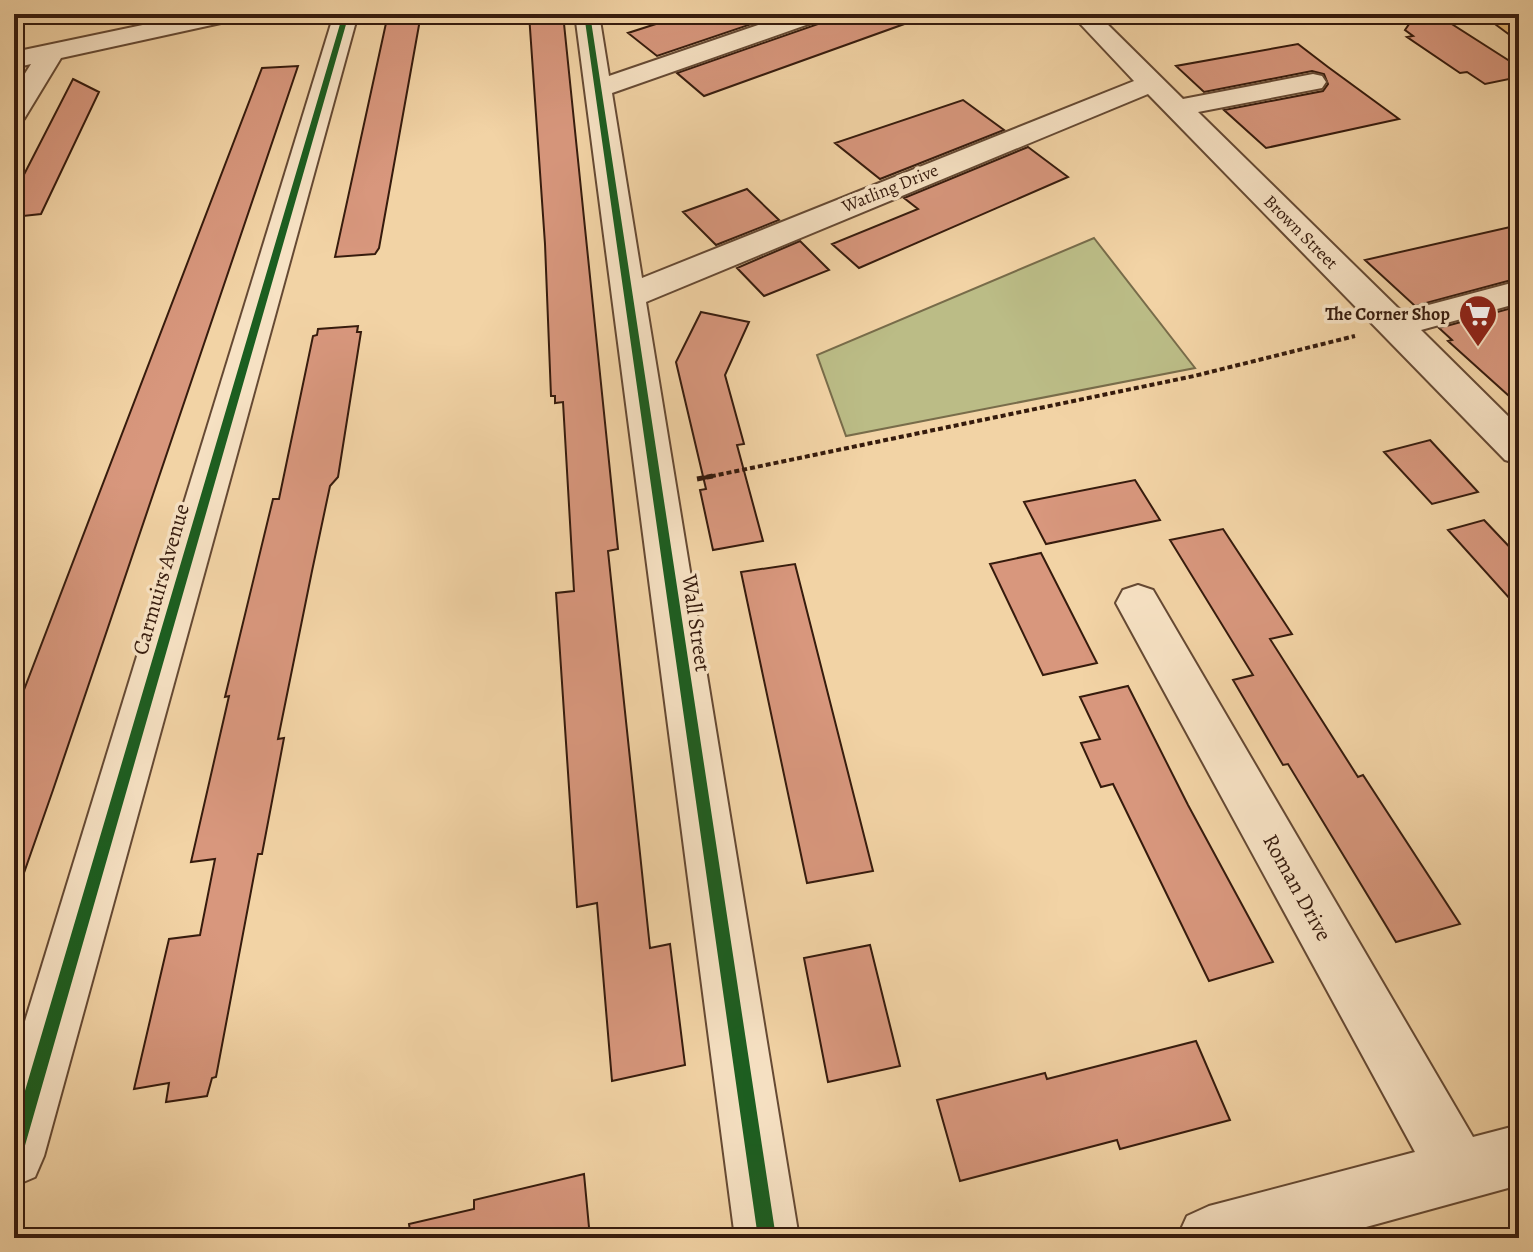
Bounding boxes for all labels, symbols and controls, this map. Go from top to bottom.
street label: Watling Drive [837,158,942,219]
street label: Brown Street [1258,189,1344,275]
supermarket icon: The Corner Shop [1457,293,1499,348]
place label: The Corner Shop [1325,302,1450,326]
street label: Carmuirs Avenue [125,500,197,658]
street label: Wall Street [674,571,718,674]
street label: Roman Drive [1255,829,1339,946]

